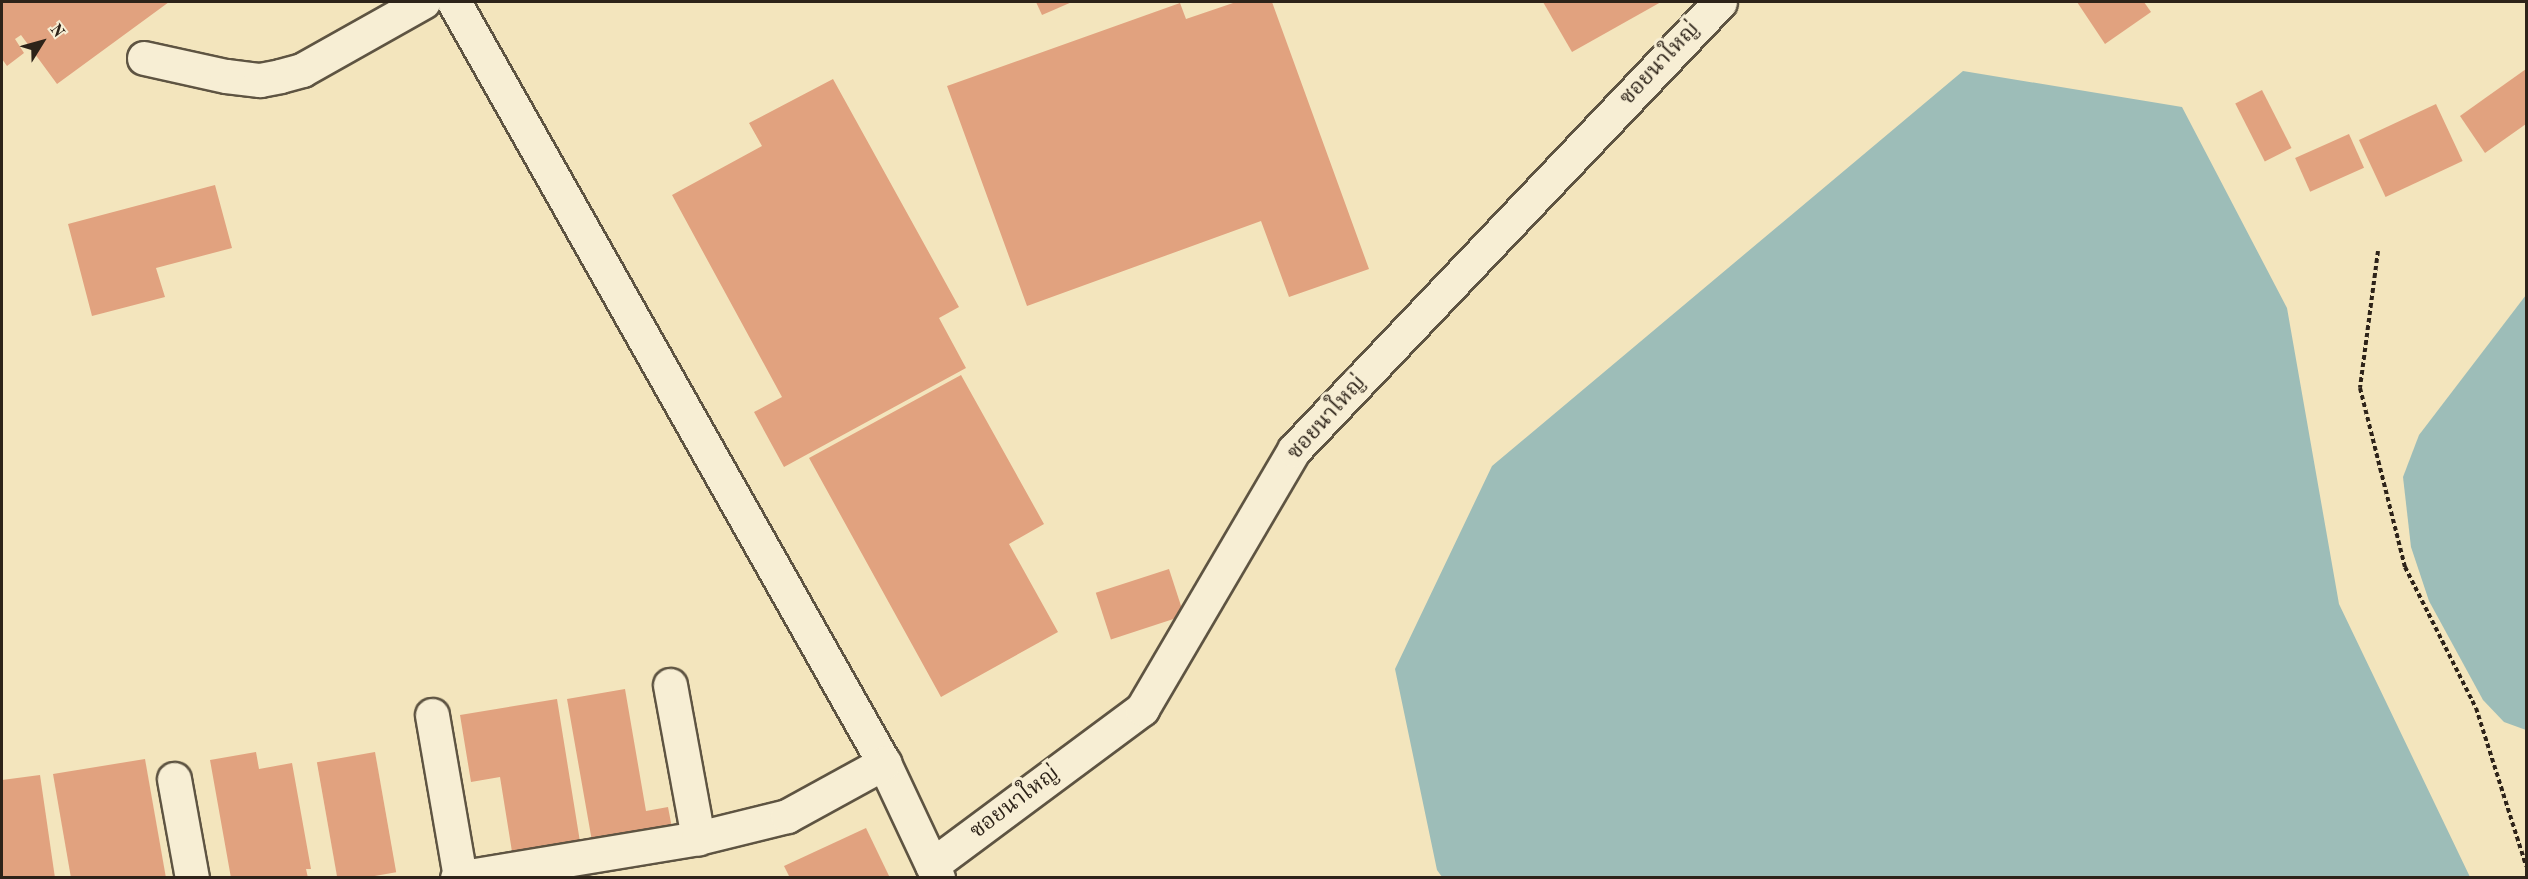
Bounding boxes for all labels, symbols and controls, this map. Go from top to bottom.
north arrow [12,12,72,72]
street label: ซอยนาใหญ่ [1615,17,1705,111]
text: N [46,21,66,41]
street label: ซอยนาใหญ่ [1282,370,1372,466]
street label: ซอยนาใหญ่ [965,761,1065,845]

